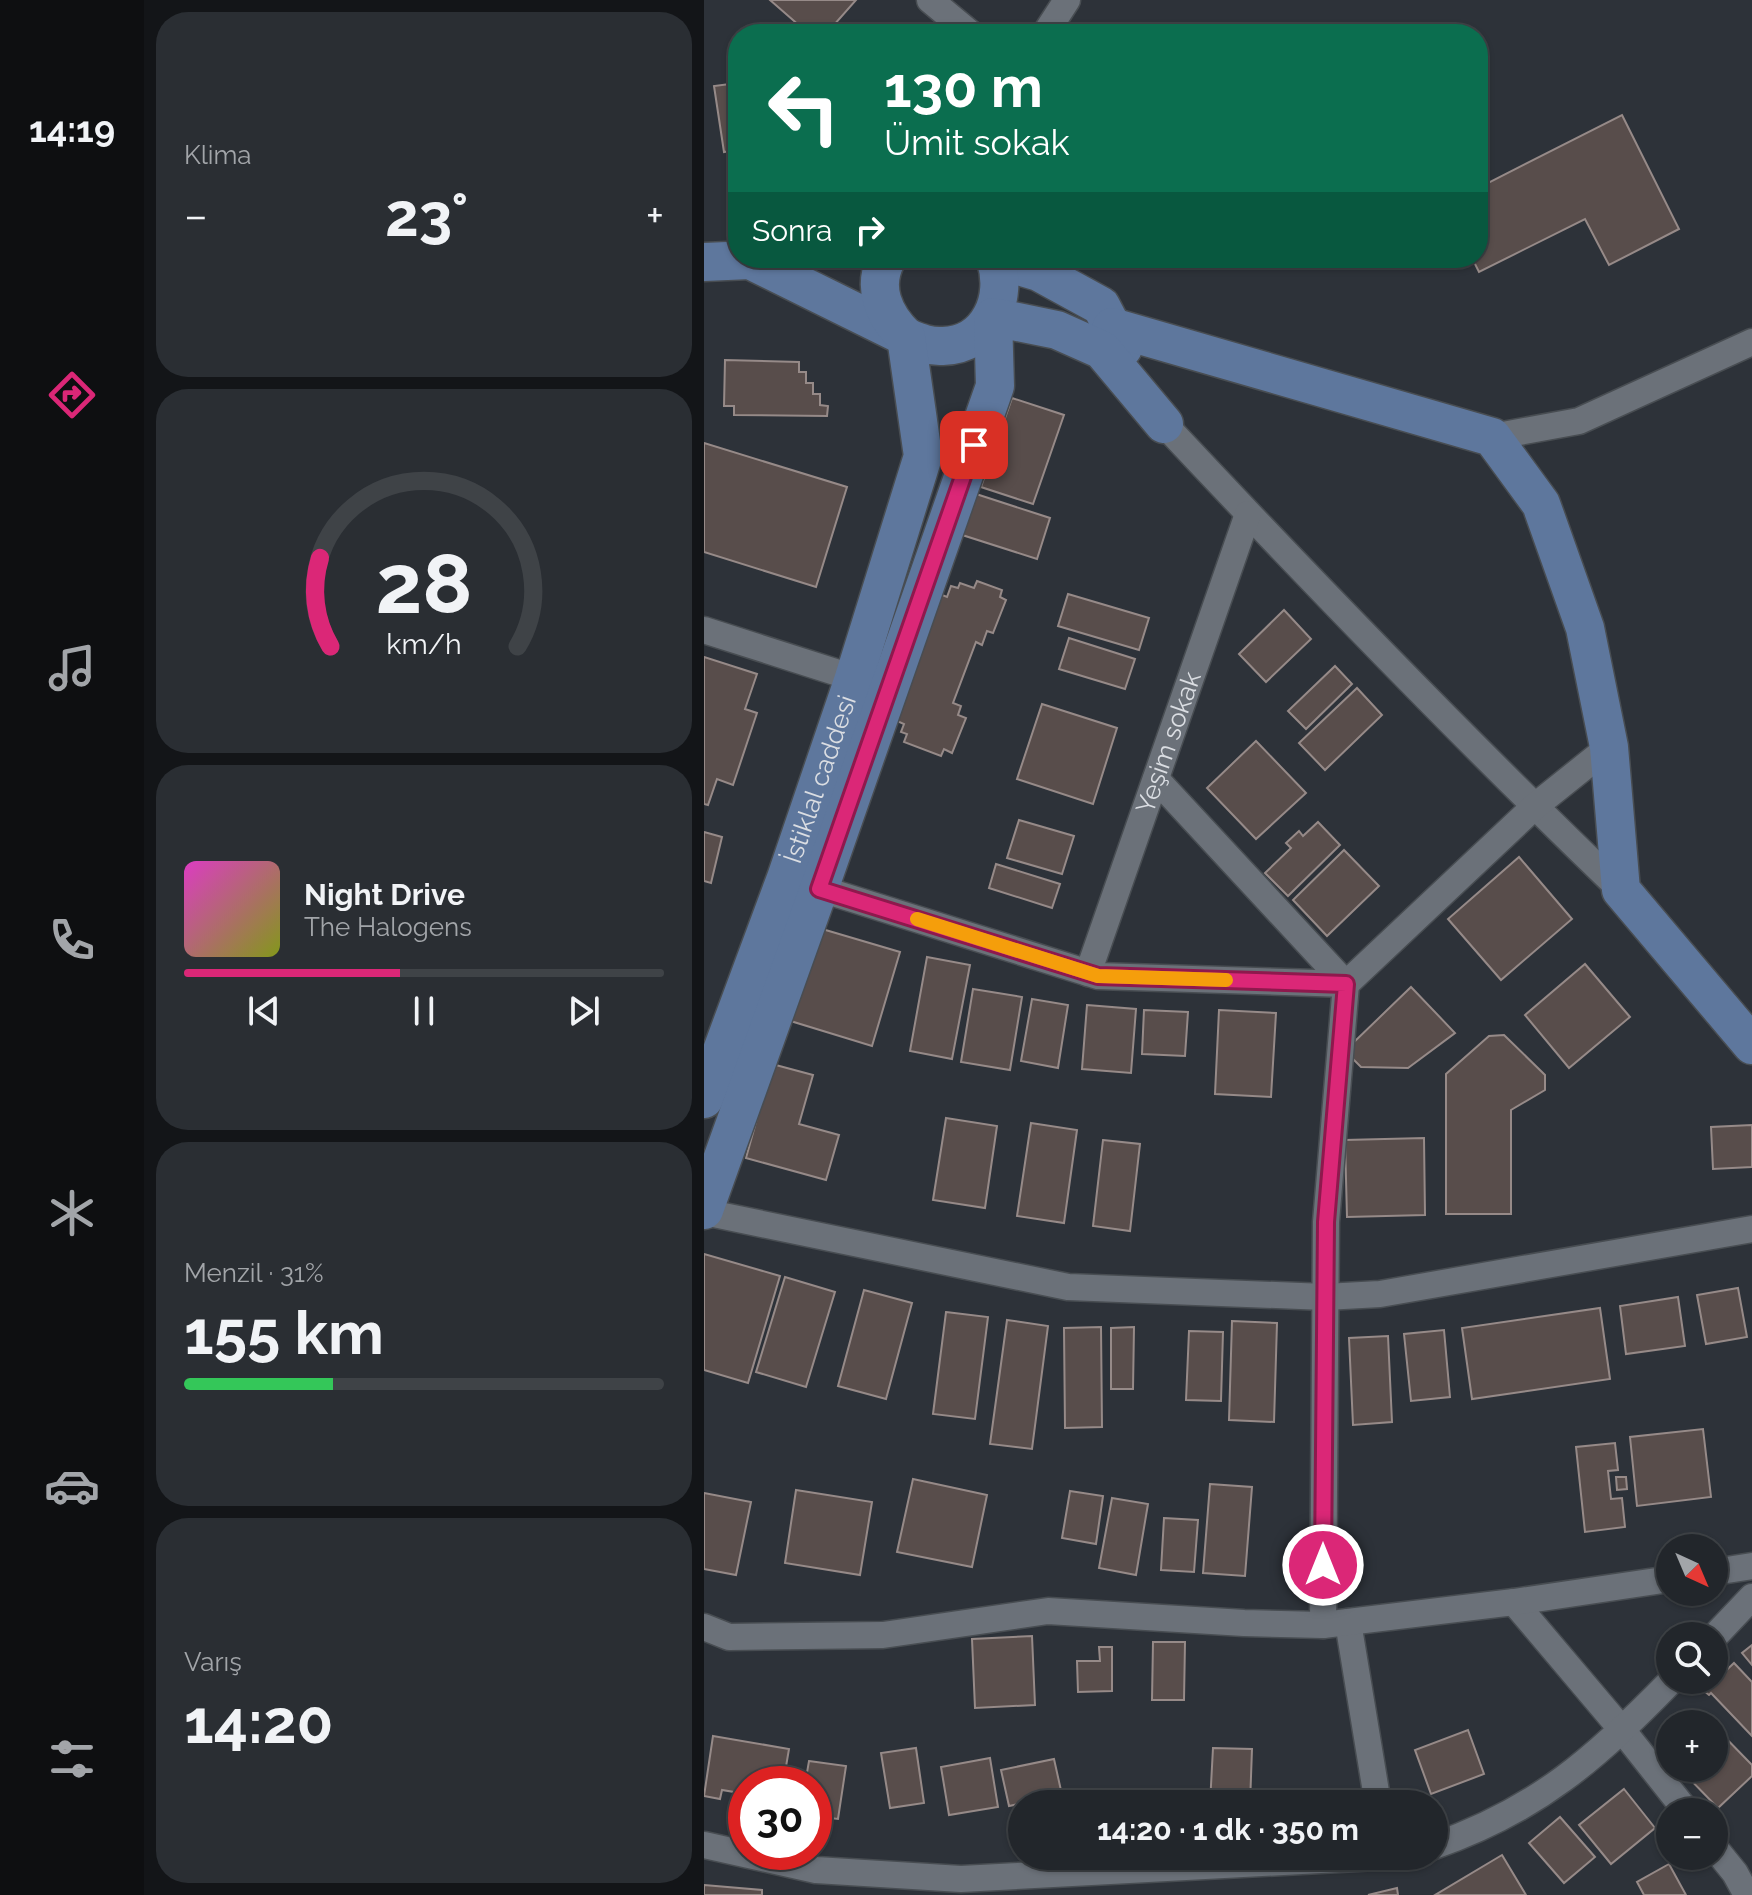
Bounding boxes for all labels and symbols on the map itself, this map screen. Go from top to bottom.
pin [940,411,1008,479]
street label: Yeşim sokak [1130,667,1207,818]
street label: İstiklal caddesi [777,691,862,867]
position arrow [1281,1523,1365,1607]
north arrow [1656,1534,1728,1606]
speed limit sign: 30 [728,1766,832,1870]

